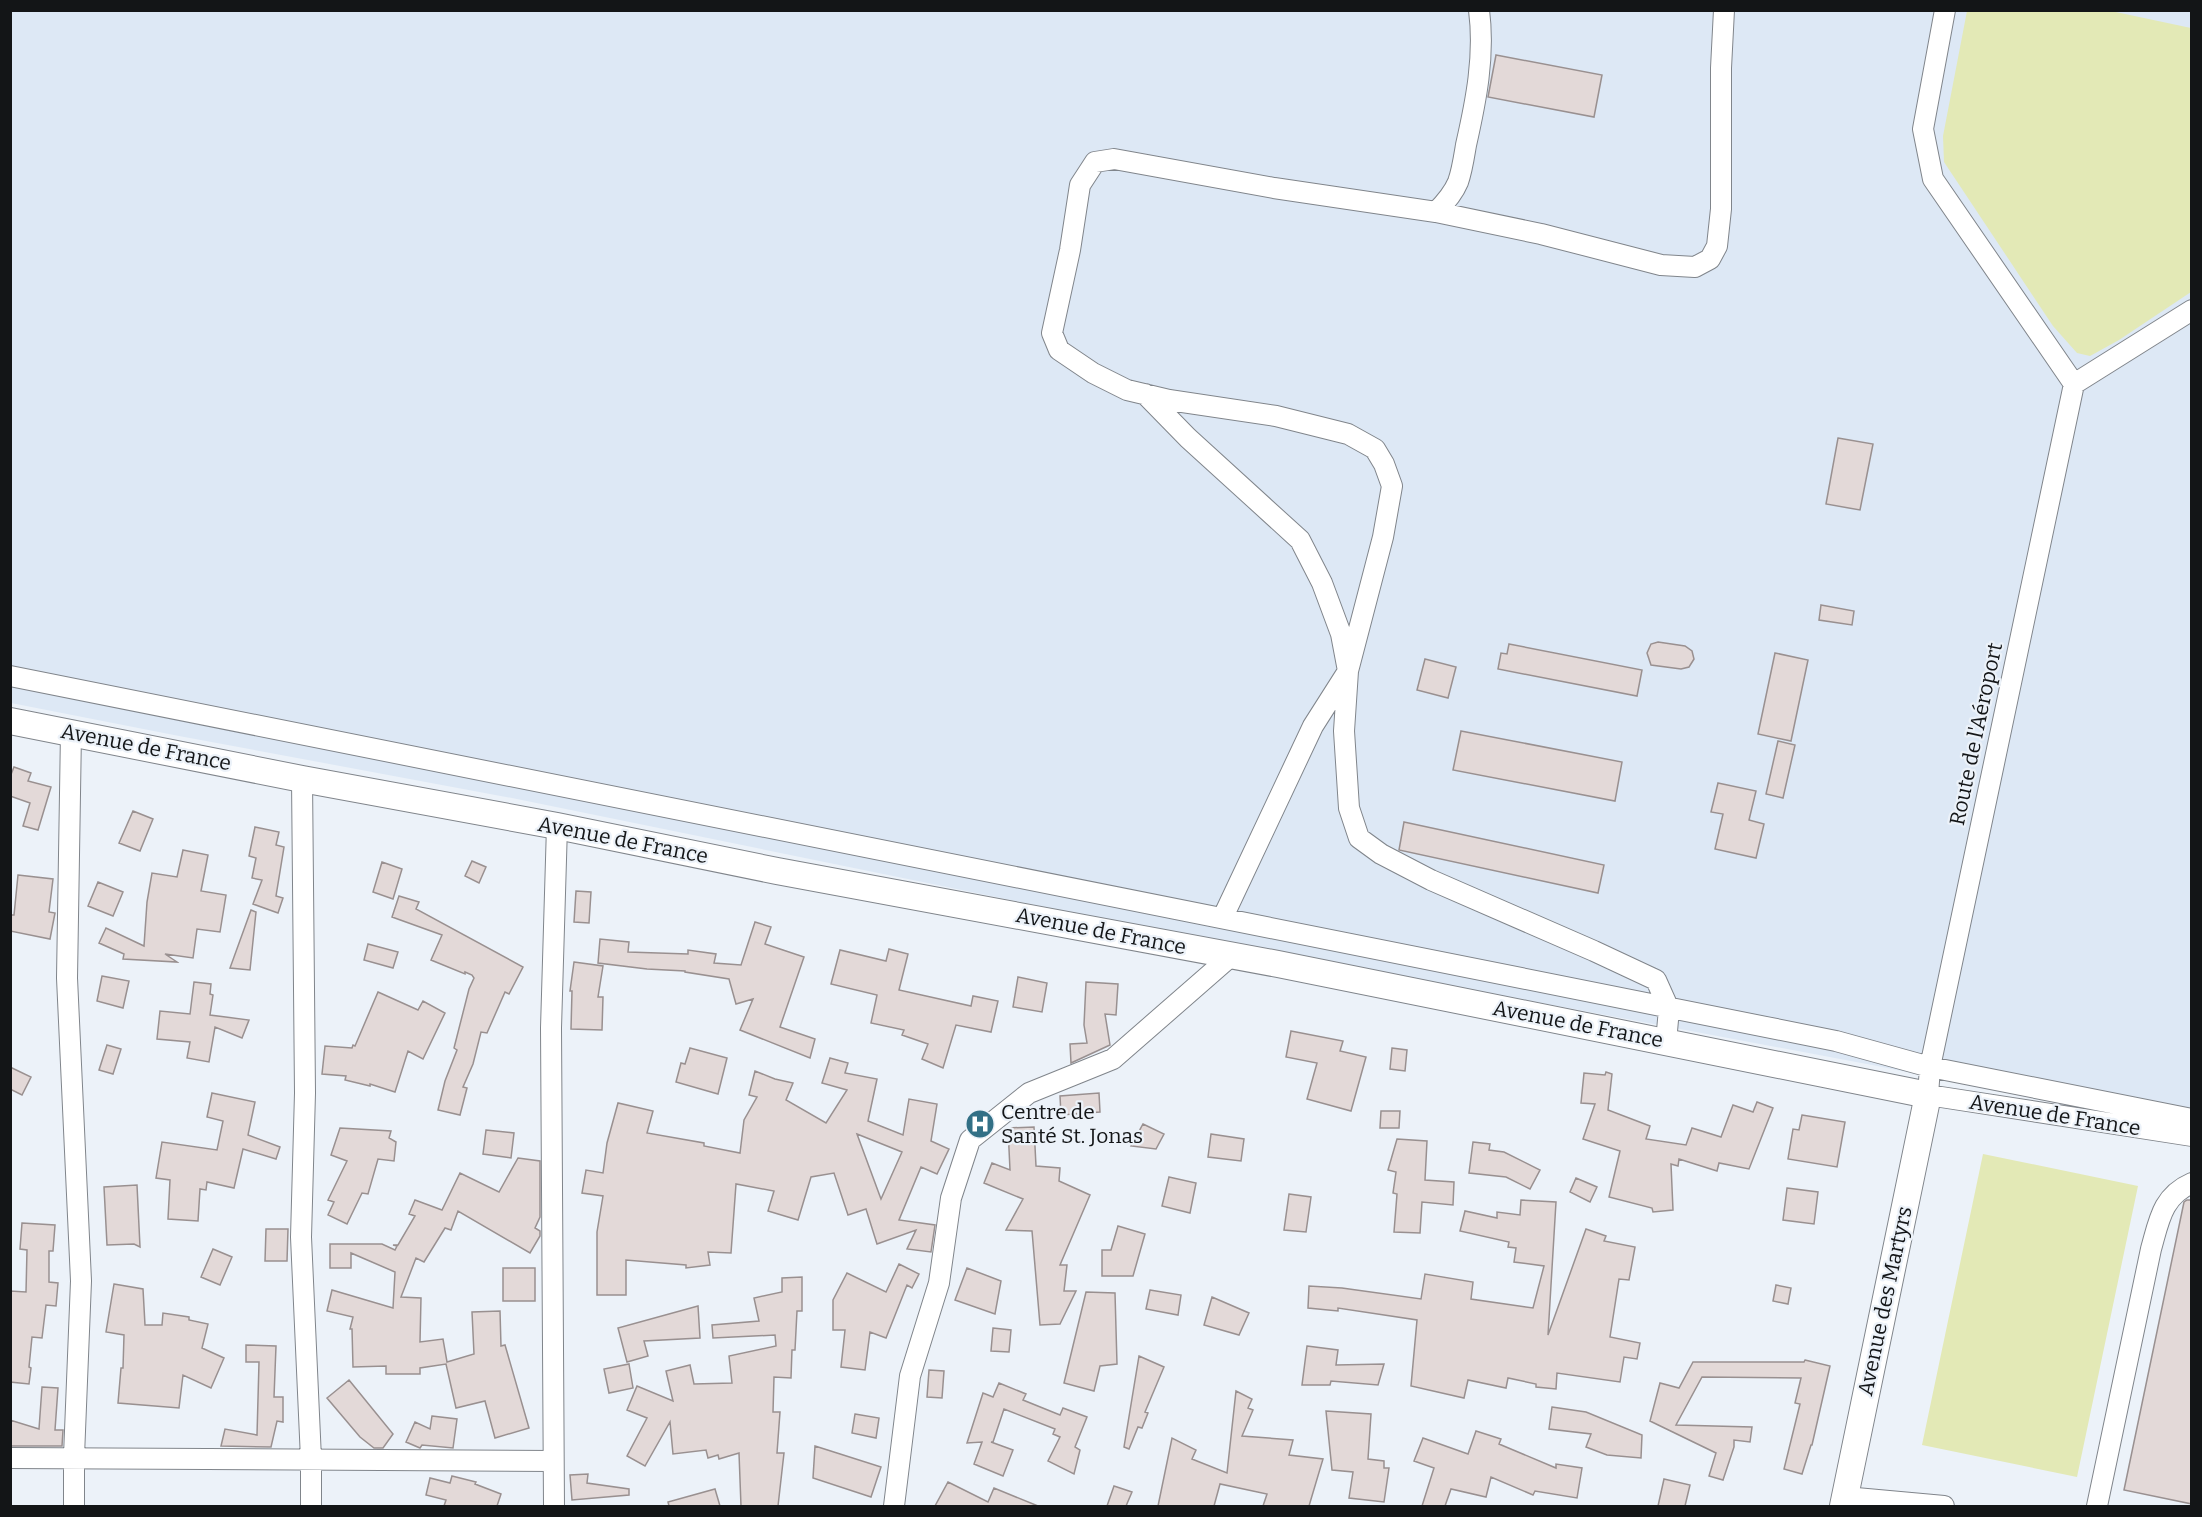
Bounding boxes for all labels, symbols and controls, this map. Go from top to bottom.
street label: Route de l'Aéroport [1944,640,2008,828]
street label: Avenue de France [59,718,233,776]
street label: Avenue de France [536,811,710,869]
street label: Avenue de France [1014,902,1188,960]
street label: Avenue de France [1491,995,1665,1053]
street label: Avenue de France [1968,1089,2142,1141]
place label: Centre de Santé St. Jonas [1001,1099,1143,1149]
hospital icon: Centre de Santé St. Jonas [964,1108,996,1140]
street label: Avenue des Martyrs [1852,1204,1918,1398]

